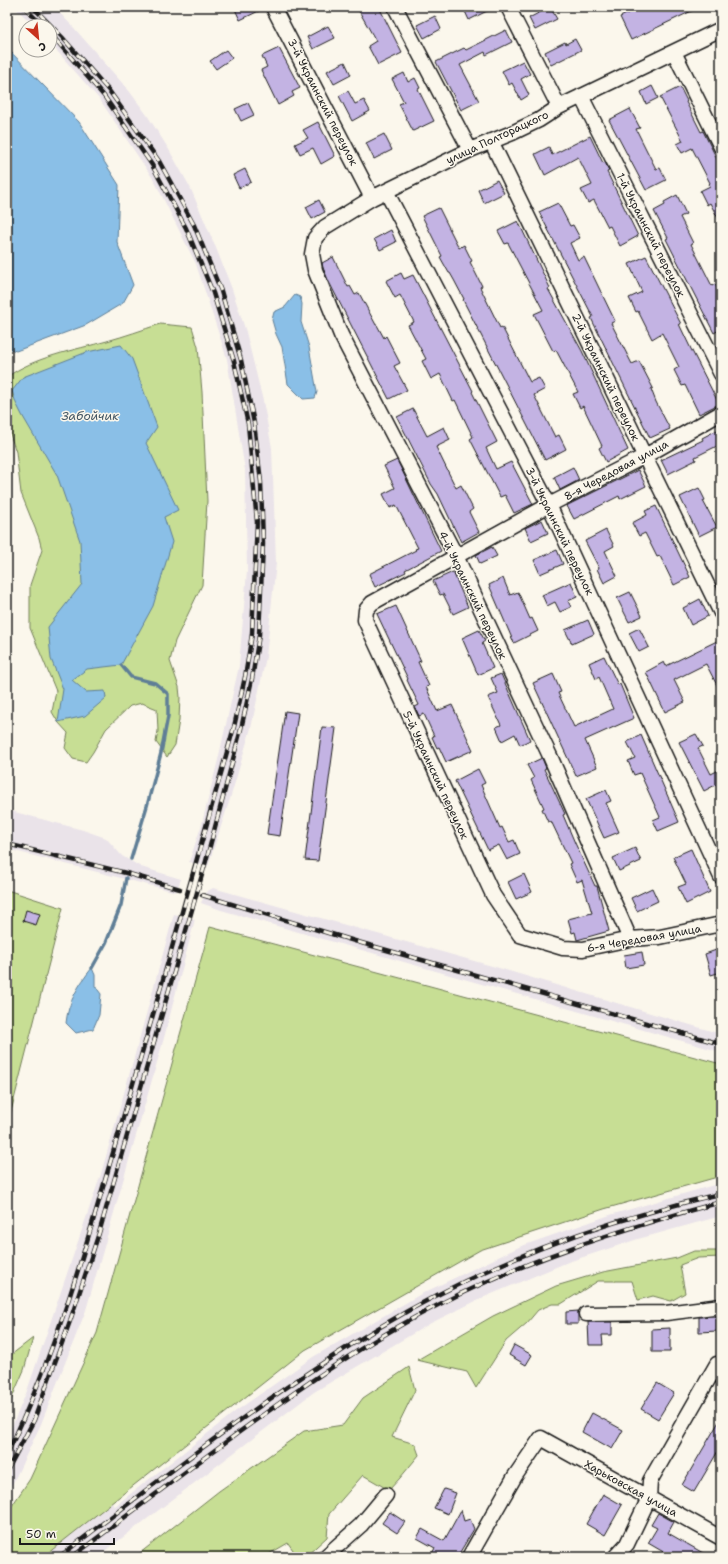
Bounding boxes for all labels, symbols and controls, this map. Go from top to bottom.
north arrow [18,18,58,58]
street label: 3-й Украинский переулок [284,36,361,169]
text: С [36,38,49,55]
street label: улица Полторацкого [444,107,551,168]
street label: 1-й Украинский переулок [613,171,689,300]
street label: 2-й Украинский переулок [568,311,643,444]
water label: Забойчик [61,408,119,424]
street label: 8-я Чередовая улица [562,437,671,504]
street label: 3-й Украинский переулок [522,465,597,598]
street label: 4-й Украинский переулок [435,529,510,662]
street label: 5-й Украинский переулок [399,709,472,842]
street label: 6-я Чередовая улица [586,921,703,956]
street label: Харьковская улица [581,1457,680,1520]
scale bar [20,1520,114,1546]
text: 50 m [26,1526,56,1542]

